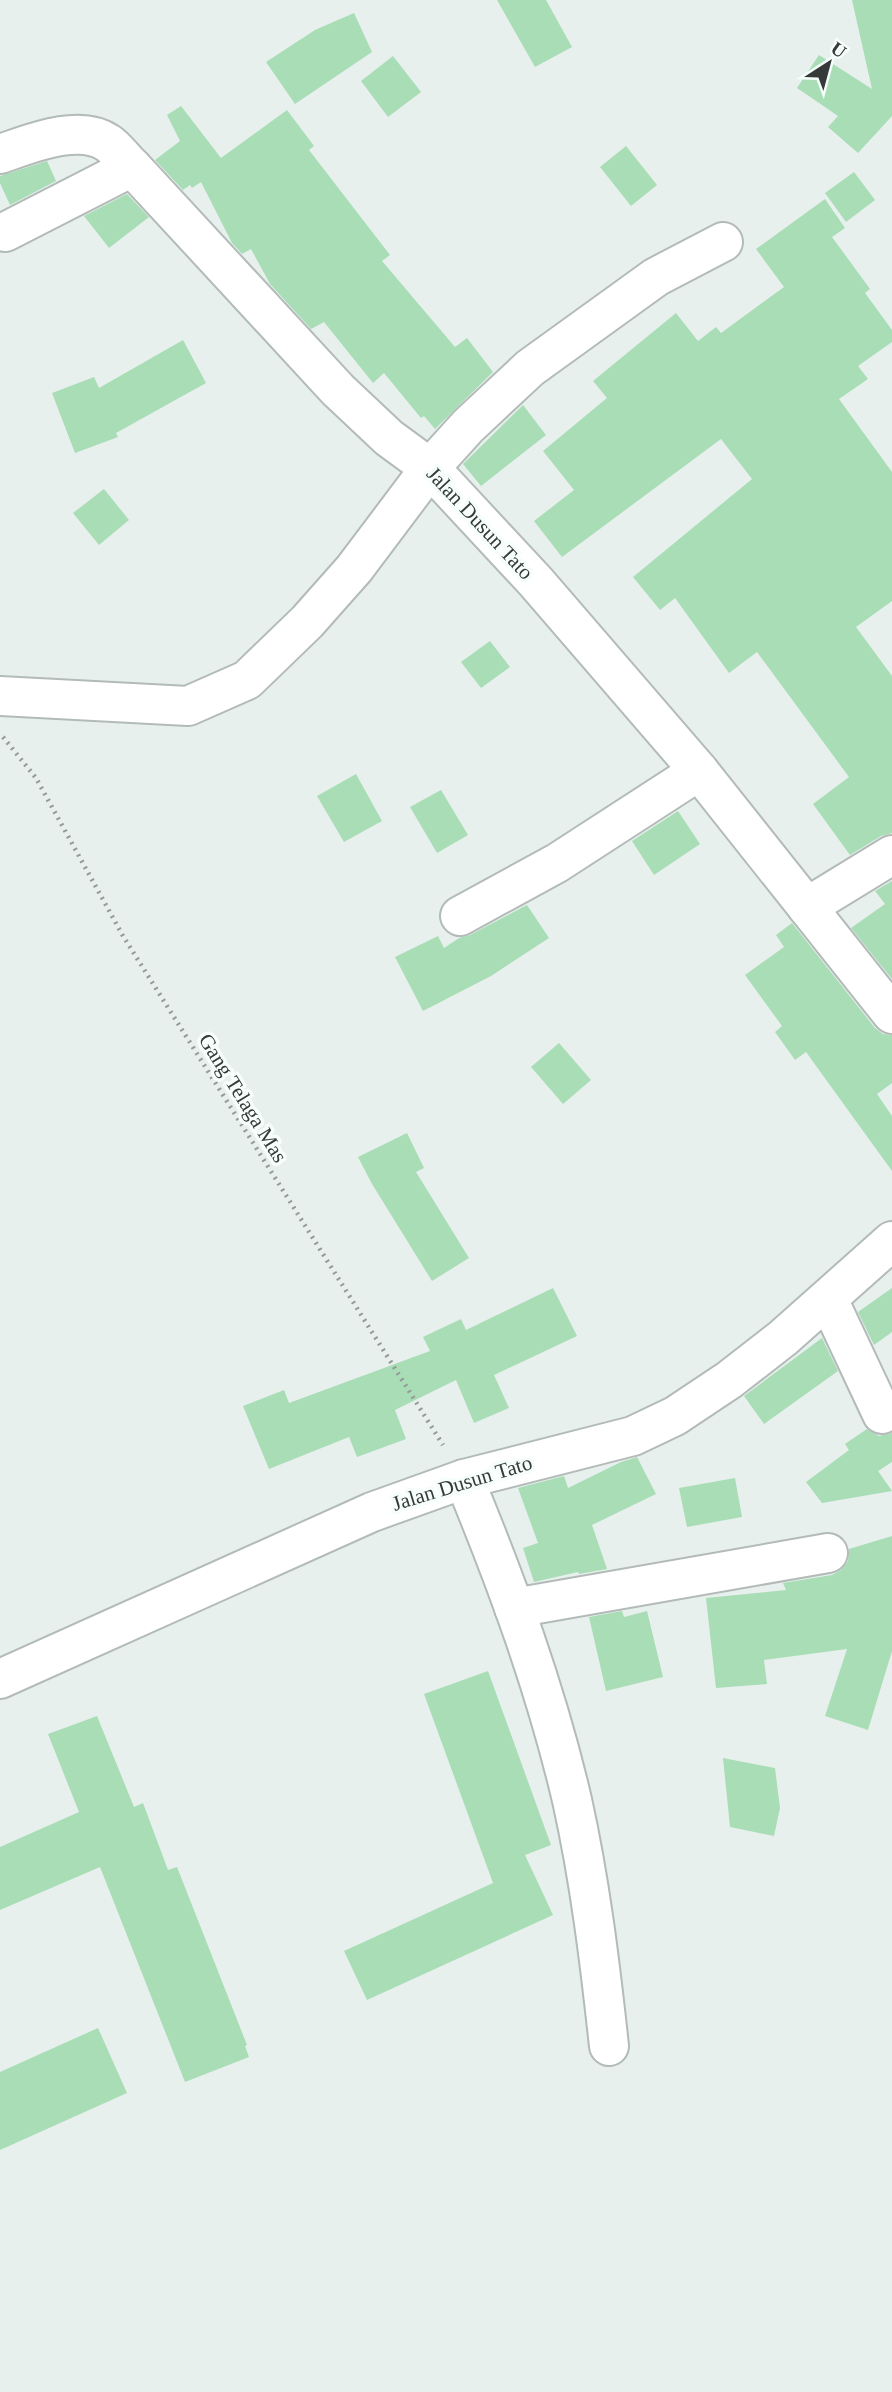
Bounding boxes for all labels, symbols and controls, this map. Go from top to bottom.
north arrow [794,28,864,98]
text: U [827,37,851,62]
street label: Jalan Dusun Tato [422,462,538,584]
street label: Gang Telaga Mas [194,1029,292,1167]
street label: Jalan Dusun Tato [389,1450,535,1516]

